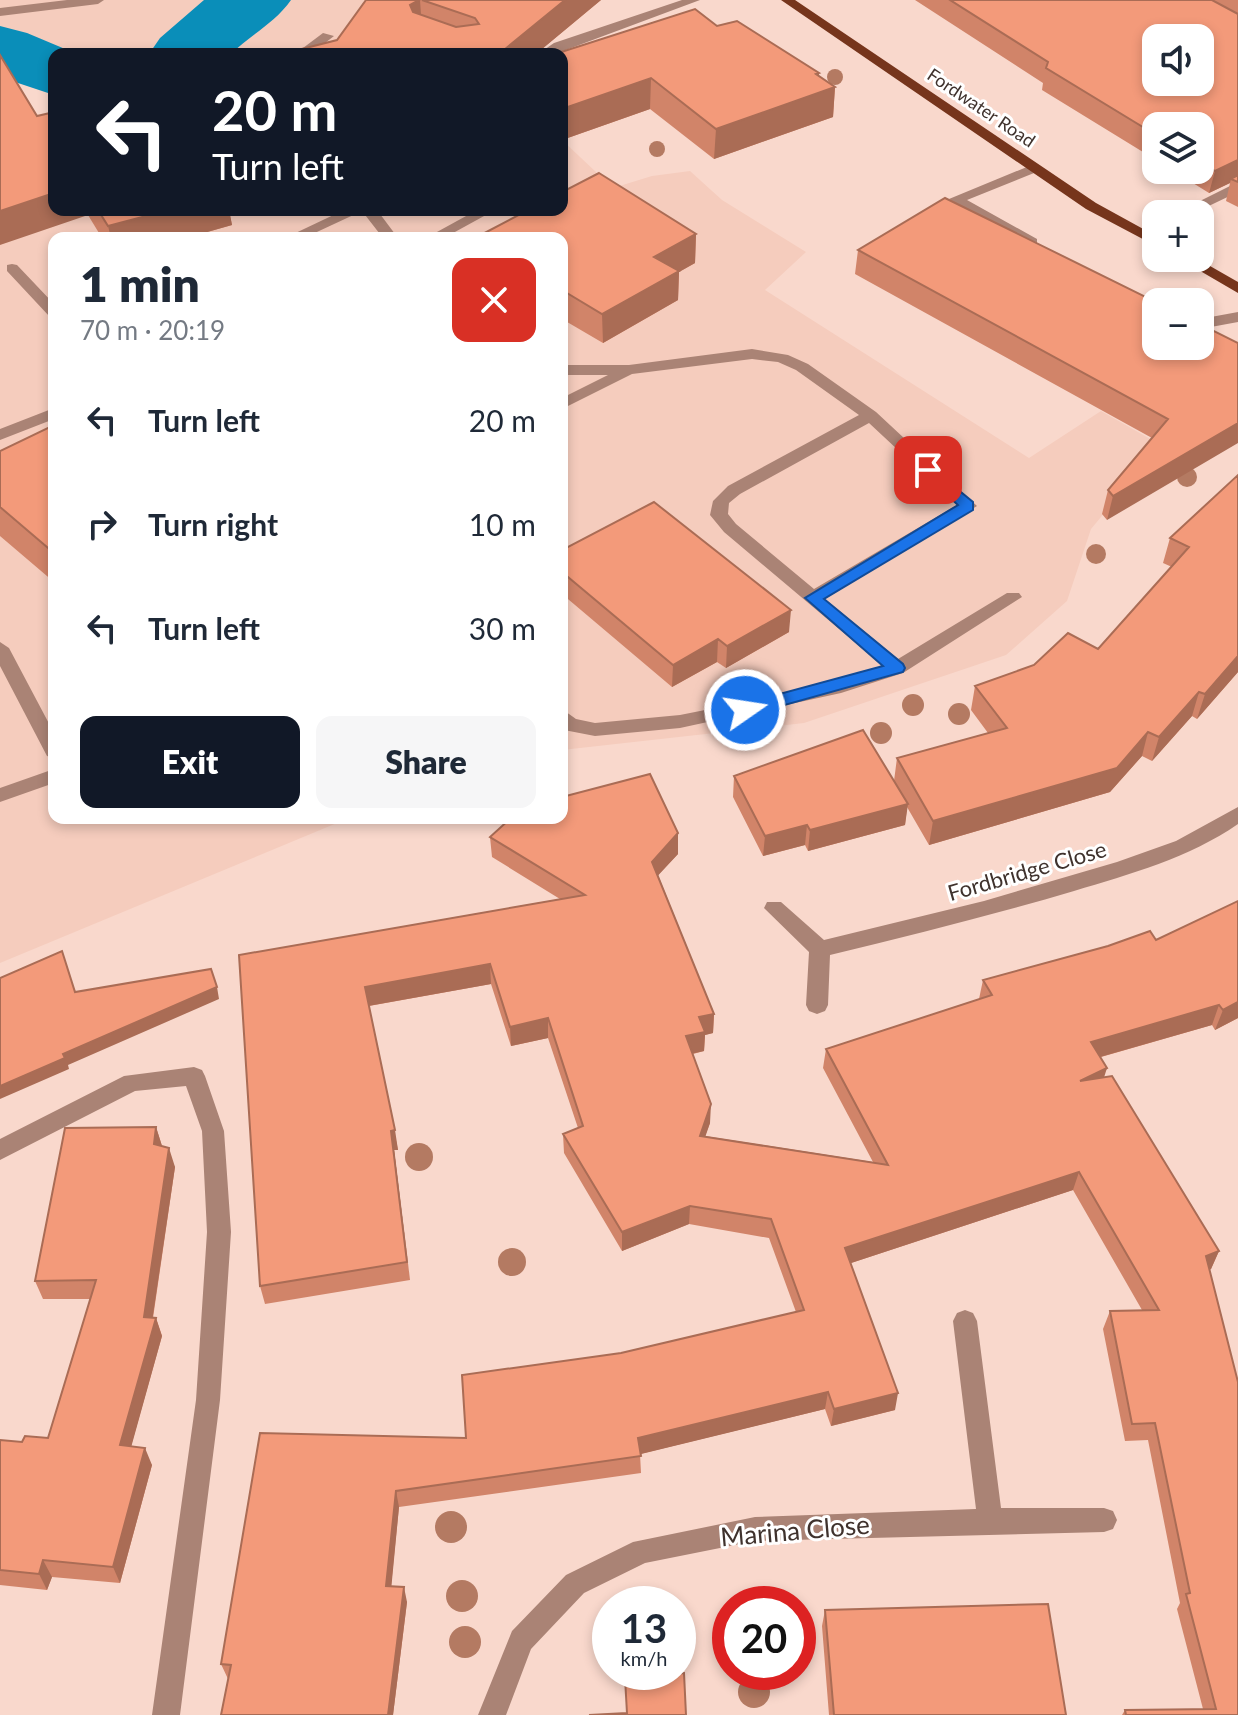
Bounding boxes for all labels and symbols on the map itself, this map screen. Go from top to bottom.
street label: Fordwater Road [923,63,1040,151]
pin [894,436,962,504]
position arrow [703,668,787,752]
street label: Fordbridge Close [944,835,1109,906]
street label: Marina Close [719,1508,871,1552]
speed limit sign: 20 [712,1586,816,1690]

